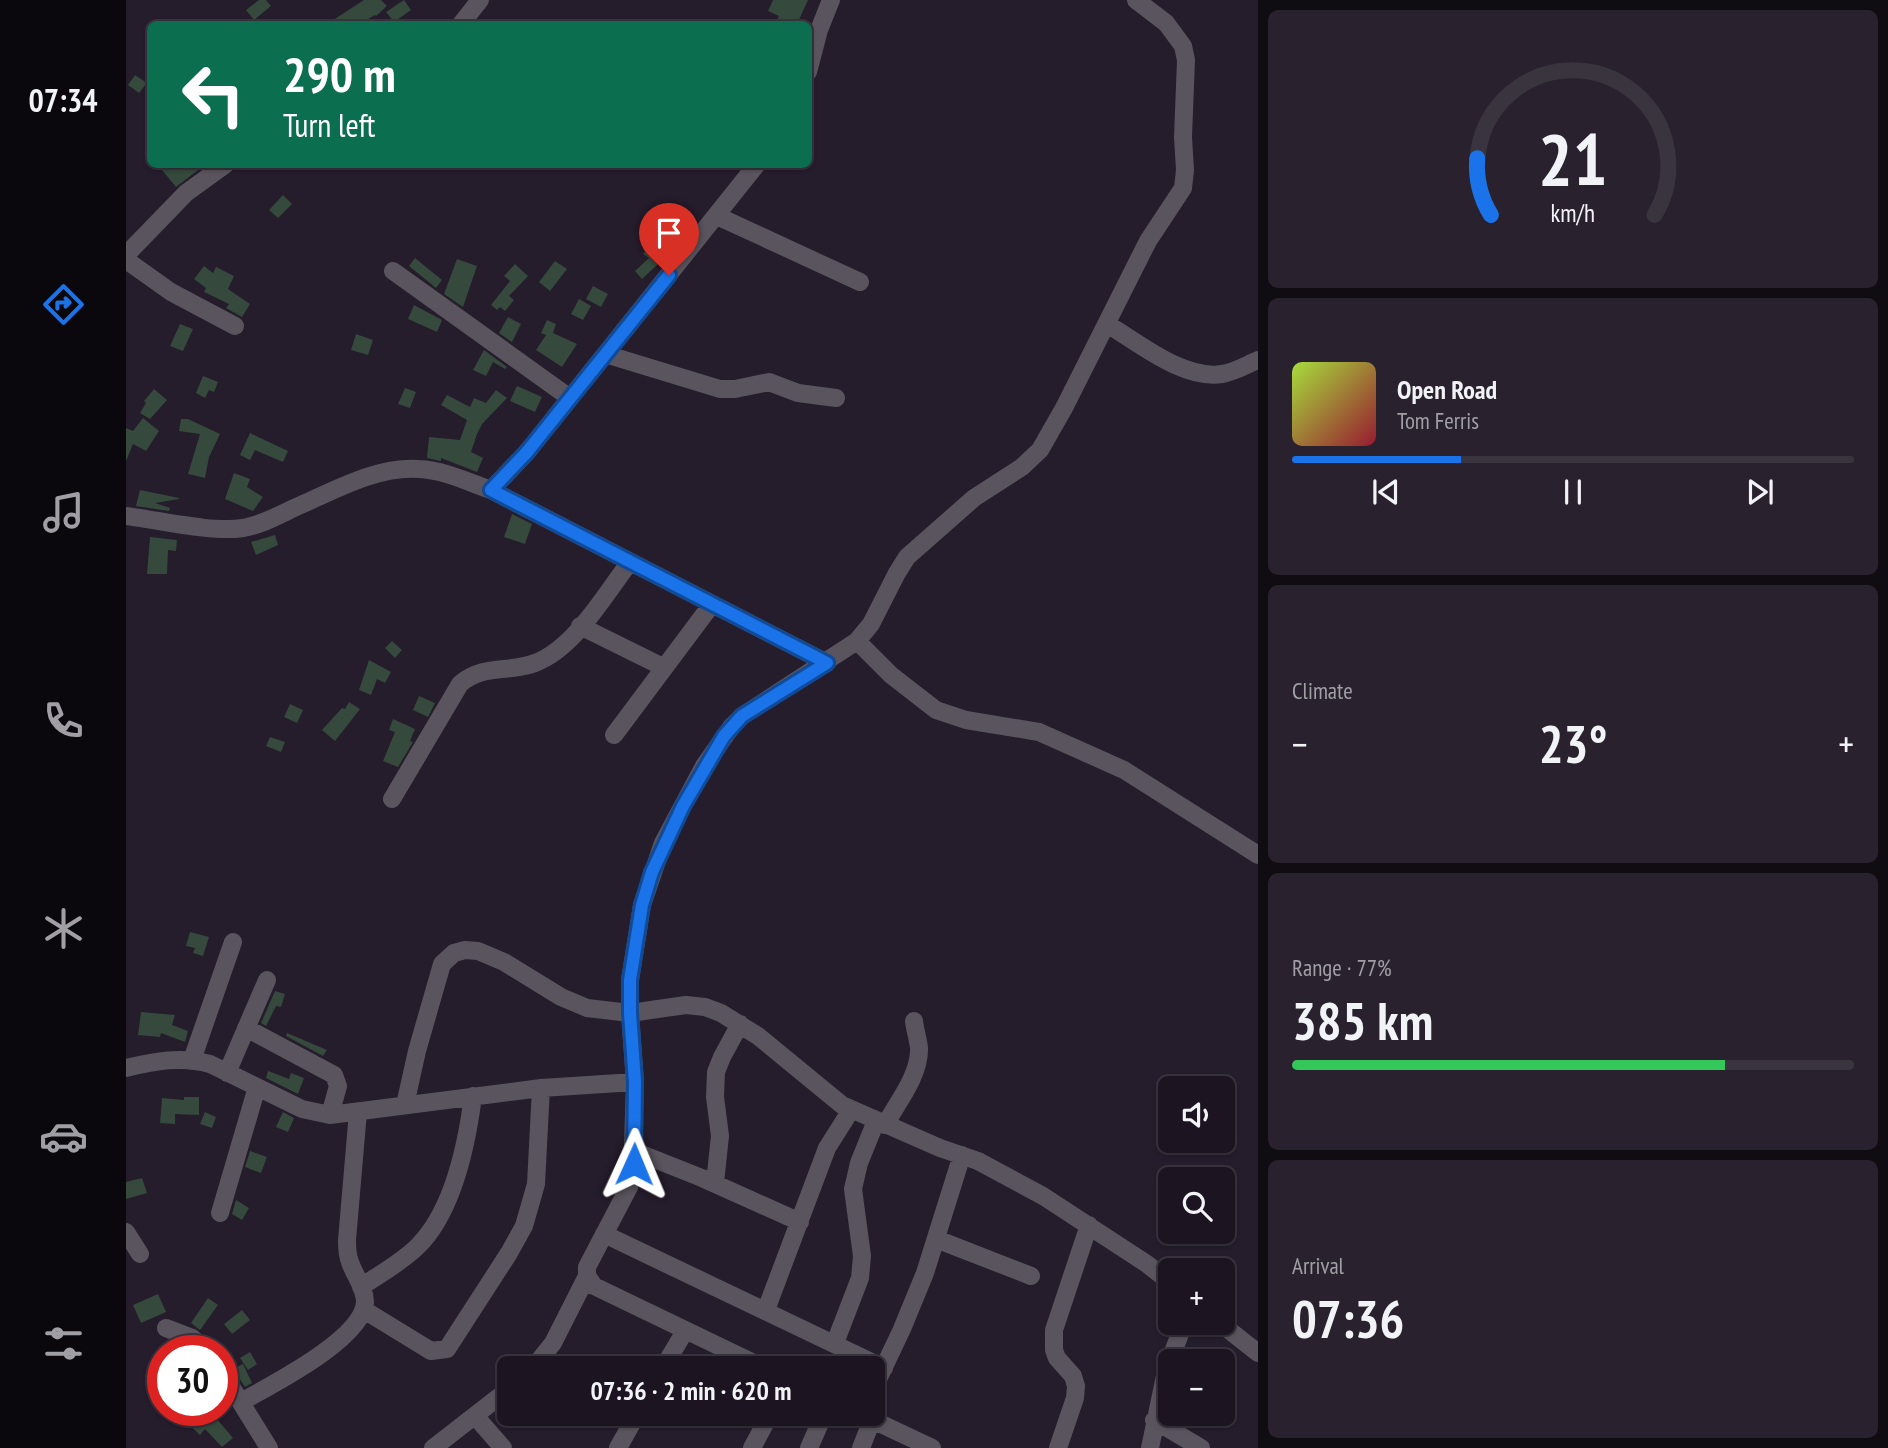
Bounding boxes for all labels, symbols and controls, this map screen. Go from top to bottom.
text: 290 m [283,42,396,106]
icon: left [168,49,259,140]
text: 07:34 [28,79,98,121]
text: Turn left [283,104,375,146]
text: 21 [1538,111,1608,205]
text: km/h [1551,197,1595,229]
pin [639,203,699,275]
icon: arrive [650,214,688,252]
icon: directions [39,280,88,329]
text: Open Road [1397,373,1497,406]
text: Tom Ferris [1397,406,1479,435]
icon: previous [1367,473,1405,511]
icon: pause [1554,473,1592,511]
icon: next [1741,473,1779,511]
icon: music [39,488,88,537]
text: Climate [1292,676,1353,705]
icon: phone [39,696,88,745]
text: 23° [1539,710,1607,777]
text: − [1292,719,1308,768]
text: + [1838,719,1854,768]
icon: climate [39,904,88,953]
text: Range · 77% [1292,953,1392,982]
text: 385 km [1292,987,1433,1054]
map controls [1158,1076,1235,1426]
button: sound [1158,1076,1235,1153]
icon: car [39,1112,88,1161]
position arrow [597,1127,671,1201]
button: search [1158,1167,1235,1244]
text: Arrival [1292,1251,1344,1280]
button: + [1158,1258,1235,1335]
text: 07:36 [1292,1285,1404,1352]
icon: filters [39,1319,88,1368]
speed limit sign: 30 [147,1335,238,1426]
button: − [1158,1349,1235,1426]
text: 07:36 · 2 min · 620 m [591,1374,791,1407]

